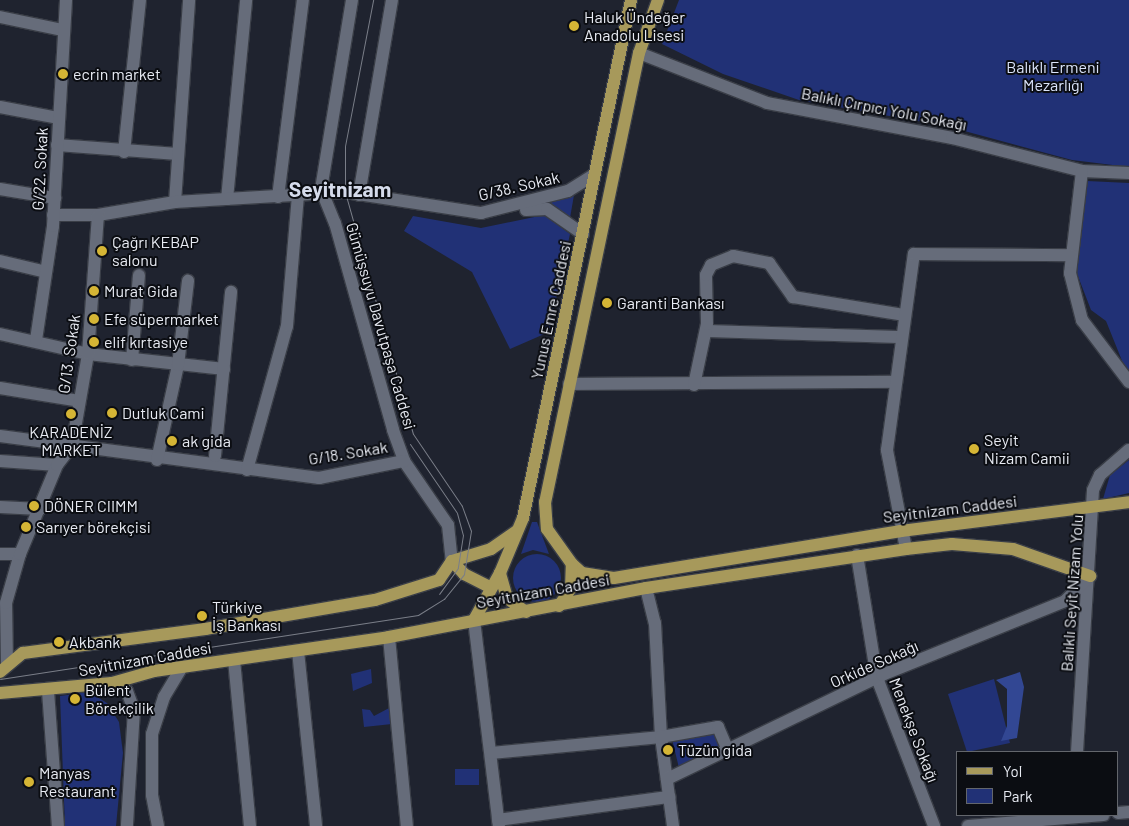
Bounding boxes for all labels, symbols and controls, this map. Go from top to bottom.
place label: Haluk Ündeğer Anadolu Lisesi [584,7,685,45]
marker: Haluk Ündeğer Anadolu Lisesi [568,20,580,32]
park label: Balıklı Ermeni Mezarlığı [1006,57,1100,95]
place label: ecrin market [73,64,161,84]
marker: ecrin market [57,68,69,80]
street label: Balıklı Çırpıcı Yolu Sokağı [800,84,968,134]
street label: G/22. Sokak [28,127,52,211]
street label: G/38. Sokak [477,167,561,205]
district label: Seyitnizam [289,176,391,202]
street label: Gümüşsuyu Davutpaşa Caddesi [342,220,420,432]
place label: Çağrı KEBAP salonu [112,232,199,270]
street label: Yunus Emre Caddesi [527,239,575,381]
marker: Çağrı KEBAP salonu [96,245,108,257]
place label: Murat Gida [104,281,178,301]
marker: Murat Gida [88,285,100,297]
place label: Garanti Bankası [617,293,724,313]
marker: Garanti Bankası [601,297,613,309]
place label: Efe süpermarket [104,309,219,329]
street label: G/13. Sokak [54,313,84,395]
marker: Efe süpermarket [88,313,100,325]
place label: elif kırtasiye [104,332,188,352]
marker: elif kırtasiye [88,336,100,348]
place label: Dutluk Cami [122,403,205,423]
marker: Dutluk Cami [106,407,118,419]
marker: KARADENİZ MARKET [65,408,77,420]
place label: KARADENİZ MARKET [29,422,113,460]
place label: Seyit Nizam Camii [984,430,1070,468]
place label: ak gida [182,431,231,451]
marker: ak gida [166,435,178,447]
street label: G/18. Sokak [307,437,389,469]
marker: Seyit Nizam Camii [968,443,980,455]
street label: Seyitnizam Caddesi [882,491,1018,527]
place label: DÖNER CIIMM [44,496,138,516]
marker: DÖNER CIIMM [28,500,40,512]
street label: Balıklı Seyit Nizam Yolu [1057,514,1087,672]
place label: Sarıyer börekçisi [36,517,151,537]
marker: Sarıyer börekçisi [20,521,32,533]
street label: Seyitnizam Caddesi [475,570,611,612]
place label: Türkiye İş Bankası [212,597,281,635]
marker: Türkiye İş Bankası [196,610,208,622]
place label: Akbank [69,632,120,652]
marker: Akbank [53,636,65,648]
street label: Orkide Sokağı [827,636,921,692]
street label: Seyitnizam Caddesi [77,638,213,680]
street label: Menekşe Sokağı [885,675,943,785]
place label: Bülent Börekçilik [85,680,154,718]
marker: Bülent Börekçilik [69,693,81,705]
place label: Tüzün gida [678,740,752,760]
marker: Tüzün gida [662,744,674,756]
legend [956,751,1119,816]
text: Yol [1003,762,1022,780]
place label: Manyas Restaurant [39,763,116,801]
marker: Manyas Restaurant [23,776,35,788]
text: Park [1003,787,1032,805]

